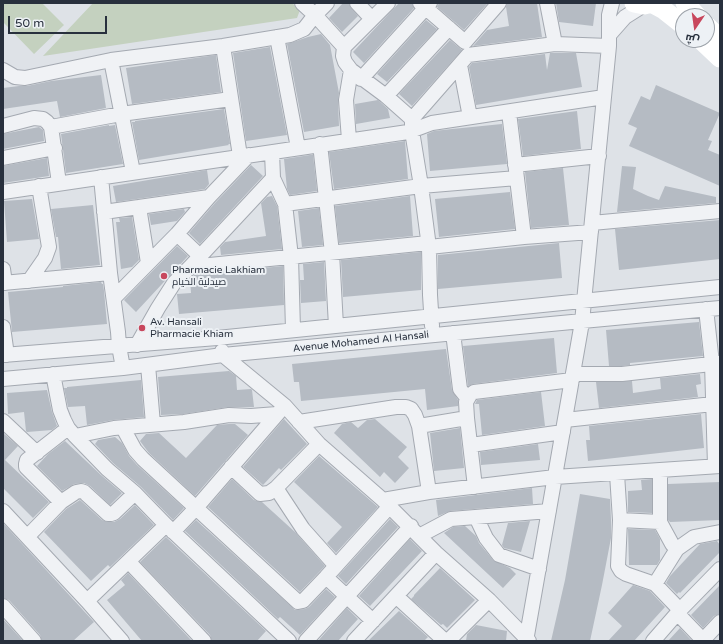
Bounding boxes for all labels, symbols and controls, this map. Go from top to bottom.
scale bar [10,8,109,34]
north arrow [675,8,715,48]
text: 50 m [15,16,44,30]
text: ش [684,31,701,47]
place label: Pharmacie Lakhiam صيدلية الخيام [172,264,265,288]
marker: Pharmacie Lakhiam صيدلية الخيام [159,271,169,281]
place label: Av. Hansali Pharmacie Khiam [150,316,233,340]
marker: Av. Hansali Pharmacie Khiam [137,323,147,333]
street label: Avenue Mohamed Al Hansali [292,329,430,355]

